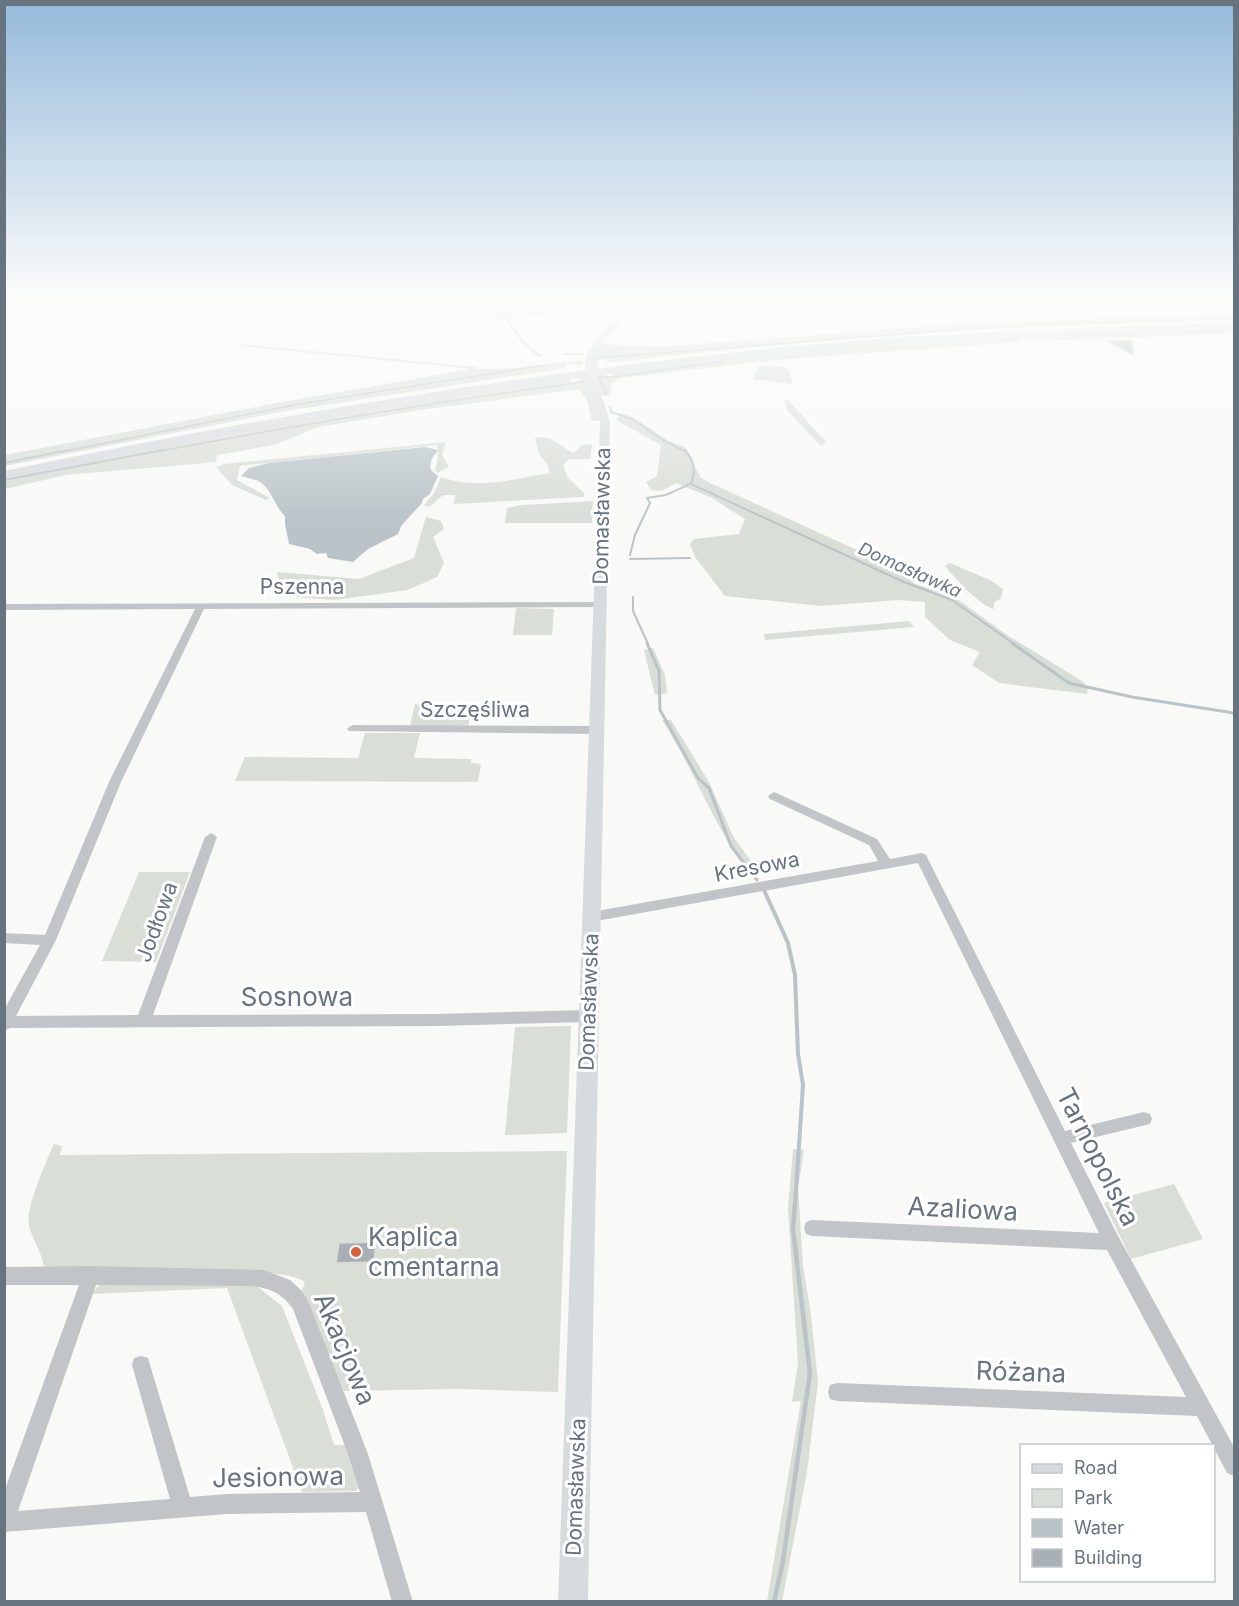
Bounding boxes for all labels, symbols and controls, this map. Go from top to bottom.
street label: Domasławska [588,447,615,585]
water label: Domasławka [855,537,965,602]
street label: Pszenna [260,574,344,599]
street label: Szczęśliwa [420,697,530,722]
street label: Kresowa [712,846,802,887]
street label: Jodłowa [130,878,183,965]
street label: Domasławska [574,933,603,1071]
street label: Sosnowa [241,981,353,1012]
street label: Tarnopolska [1050,1082,1147,1231]
street label: Azaliowa [907,1190,1019,1227]
place label: Kaplica cmentarna [368,1221,500,1282]
marker: Kaplica cmentarna [349,1245,363,1259]
street label: Akacjowa [308,1288,383,1410]
street label: Różana [975,1354,1067,1389]
street label: Domasławska [561,1418,590,1556]
legend [1020,1444,1215,1582]
text: Road [1074,1457,1117,1478]
street label: Jesionowa [212,1460,344,1493]
text: Park [1074,1487,1113,1508]
text: Water [1074,1517,1124,1538]
text: Building [1074,1547,1142,1568]

